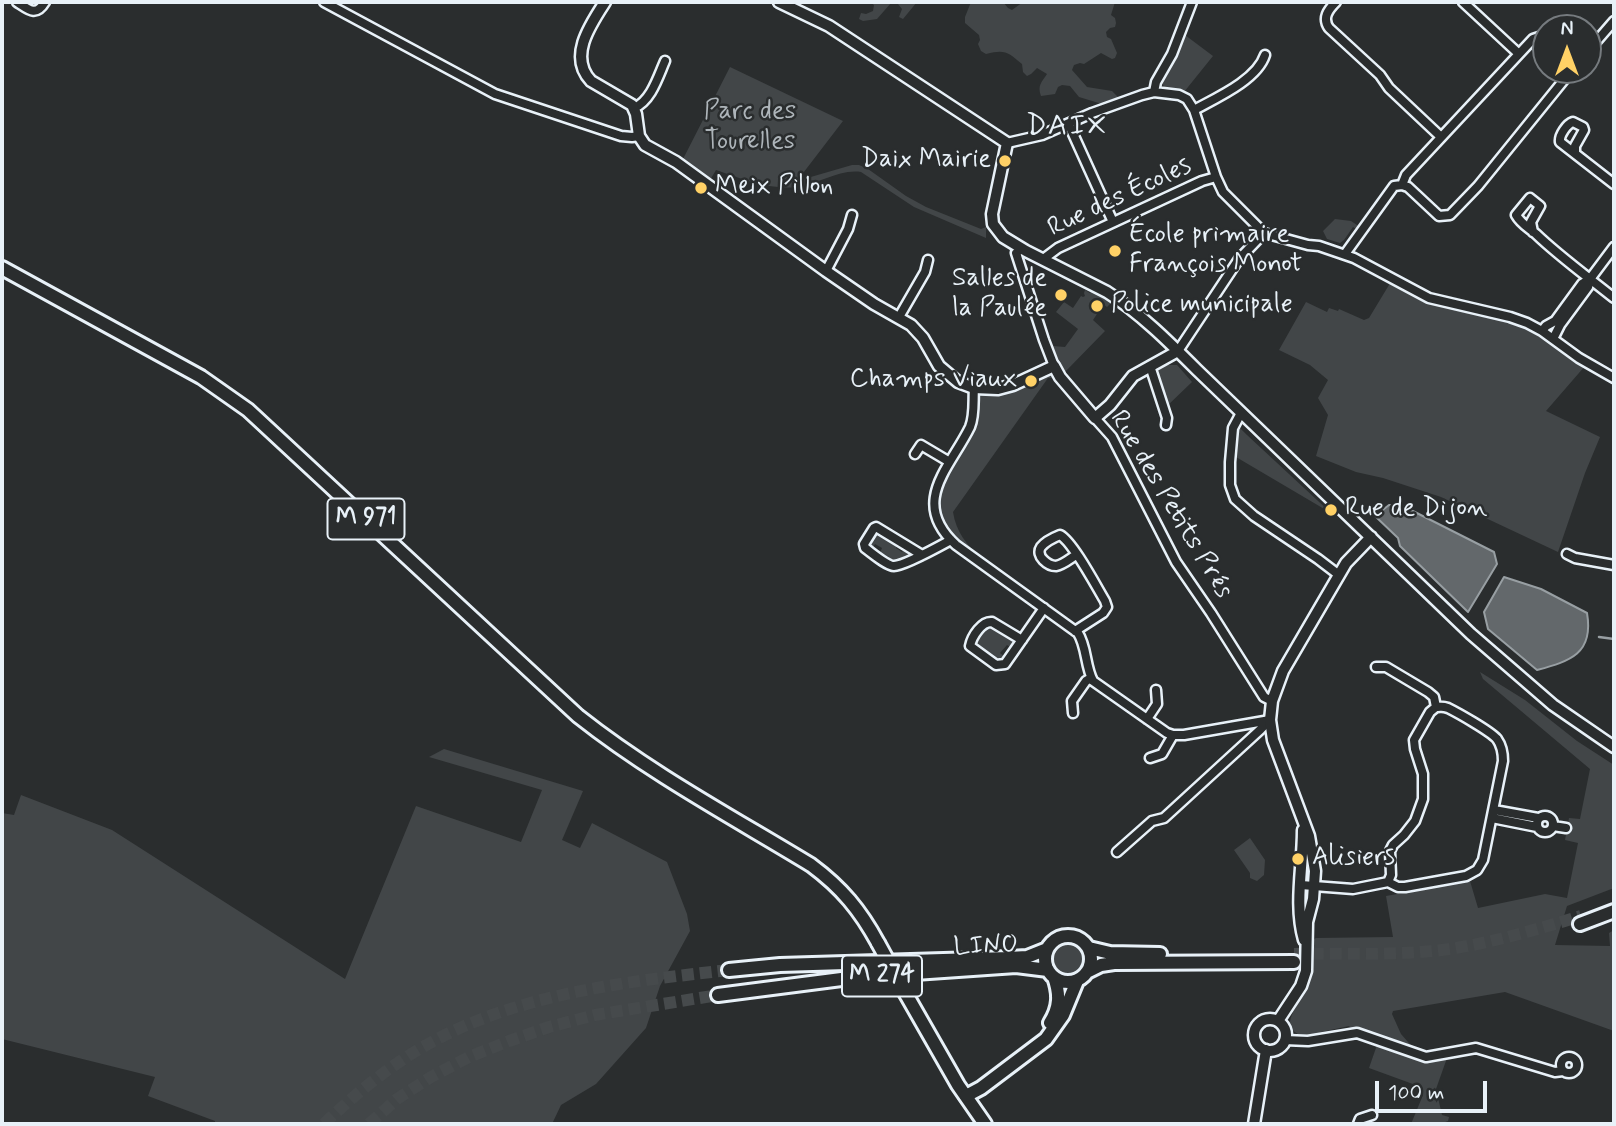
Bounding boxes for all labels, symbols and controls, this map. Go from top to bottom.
north arrow [1532,14,1602,84]
text: N [1561,17,1573,42]
park label: Parc des Tourelles [704,97,796,158]
district label: DAIX [1024,110,1110,146]
place label: Daix Mairie [861,145,991,177]
street label: Rue des Écoles [1043,151,1197,245]
marker: Daix Mairie [997,153,1013,169]
place label: Meix Pillon [715,172,833,204]
marker: Meix Pillon [693,180,709,196]
place label: École primaire François Monot [1129,220,1302,282]
marker: École primaire François Monot [1107,243,1123,259]
place label: Salles de la Paulée [952,264,1047,326]
marker: Salles de la Paulée [1053,287,1069,303]
place label: Police municipale [1111,290,1293,322]
marker: Police municipale [1089,298,1105,314]
place label: Champs Viaux [850,365,1017,397]
marker: Champs Viaux [1023,373,1039,389]
street label: Rue des Petits Prés [1102,405,1238,605]
place label: Rue de Dijon [1345,494,1487,526]
road number: M 971 [328,498,404,540]
marker: Rue de Dijon [1323,502,1339,518]
place label: Alisiers [1312,843,1395,875]
marker: Alisiers [1290,851,1306,867]
street label: LINO [953,930,1019,964]
road number: M 274 [842,956,922,996]
scale bar [1378,1066,1490,1110]
text: 100 m [1388,1079,1444,1107]

